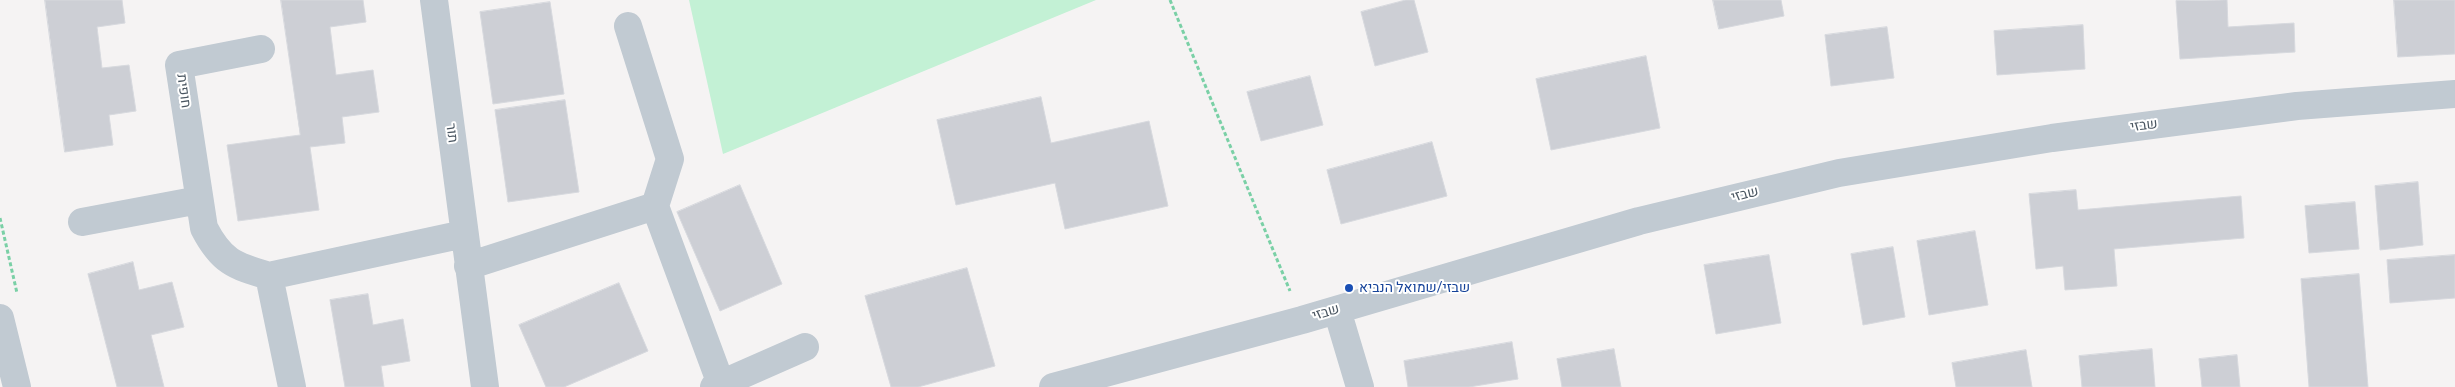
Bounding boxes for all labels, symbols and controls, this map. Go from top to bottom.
street label: חופית [172,73,194,109]
street label: שבזי [2129,116,2159,136]
street label: תור [441,122,461,144]
street label: שבזי [1730,184,1760,206]
place label: שבזי/שמואל הנביא [1359,280,1470,296]
marker: שבזי/שמואל הנביא [1343,282,1355,294]
street label: שבזי [1310,301,1342,325]

